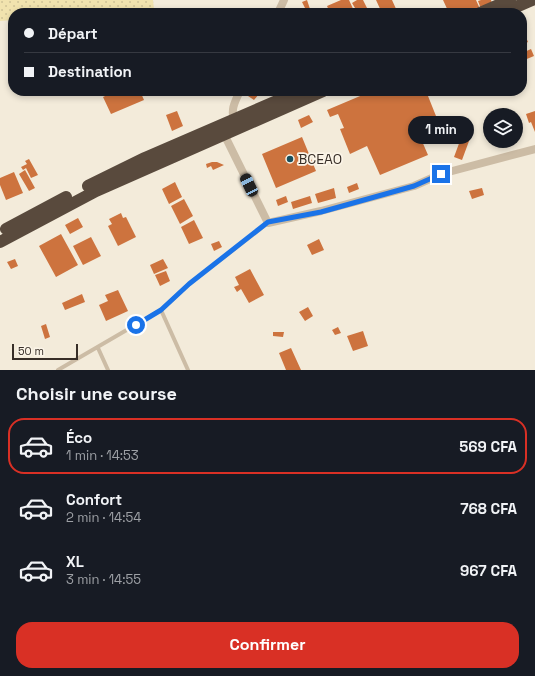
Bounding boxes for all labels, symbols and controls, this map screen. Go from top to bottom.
text: Départ [48,24,98,43]
text: Destination [48,62,132,81]
map controls [483,108,523,148]
button: layers [483,108,523,148]
callout: 1 min [408,116,474,144]
text: 1 min [425,121,457,138]
place label: BCEAO [298,150,342,168]
marker: BCEAO [285,154,295,164]
route end [432,165,450,183]
car [238,172,260,198]
route start [127,316,145,334]
scale bar [12,342,78,361]
text: 50 m [18,344,44,358]
text: Choisir une course [16,382,177,405]
icon: car [18,428,54,464]
text: Éco [66,428,92,447]
text: 569 CFA [459,437,517,456]
text: 1 min · 14:53 [66,447,139,464]
icon: car [18,490,54,526]
text: Confort [66,490,122,509]
text: 768 CFA [460,499,517,518]
text: 2 min · 14:54 [66,509,141,526]
icon: car [18,552,54,588]
text: XL [66,552,84,571]
text: 967 CFA [460,561,517,580]
text: 3 min · 14:55 [66,571,141,588]
button: Confirmer [16,622,519,668]

